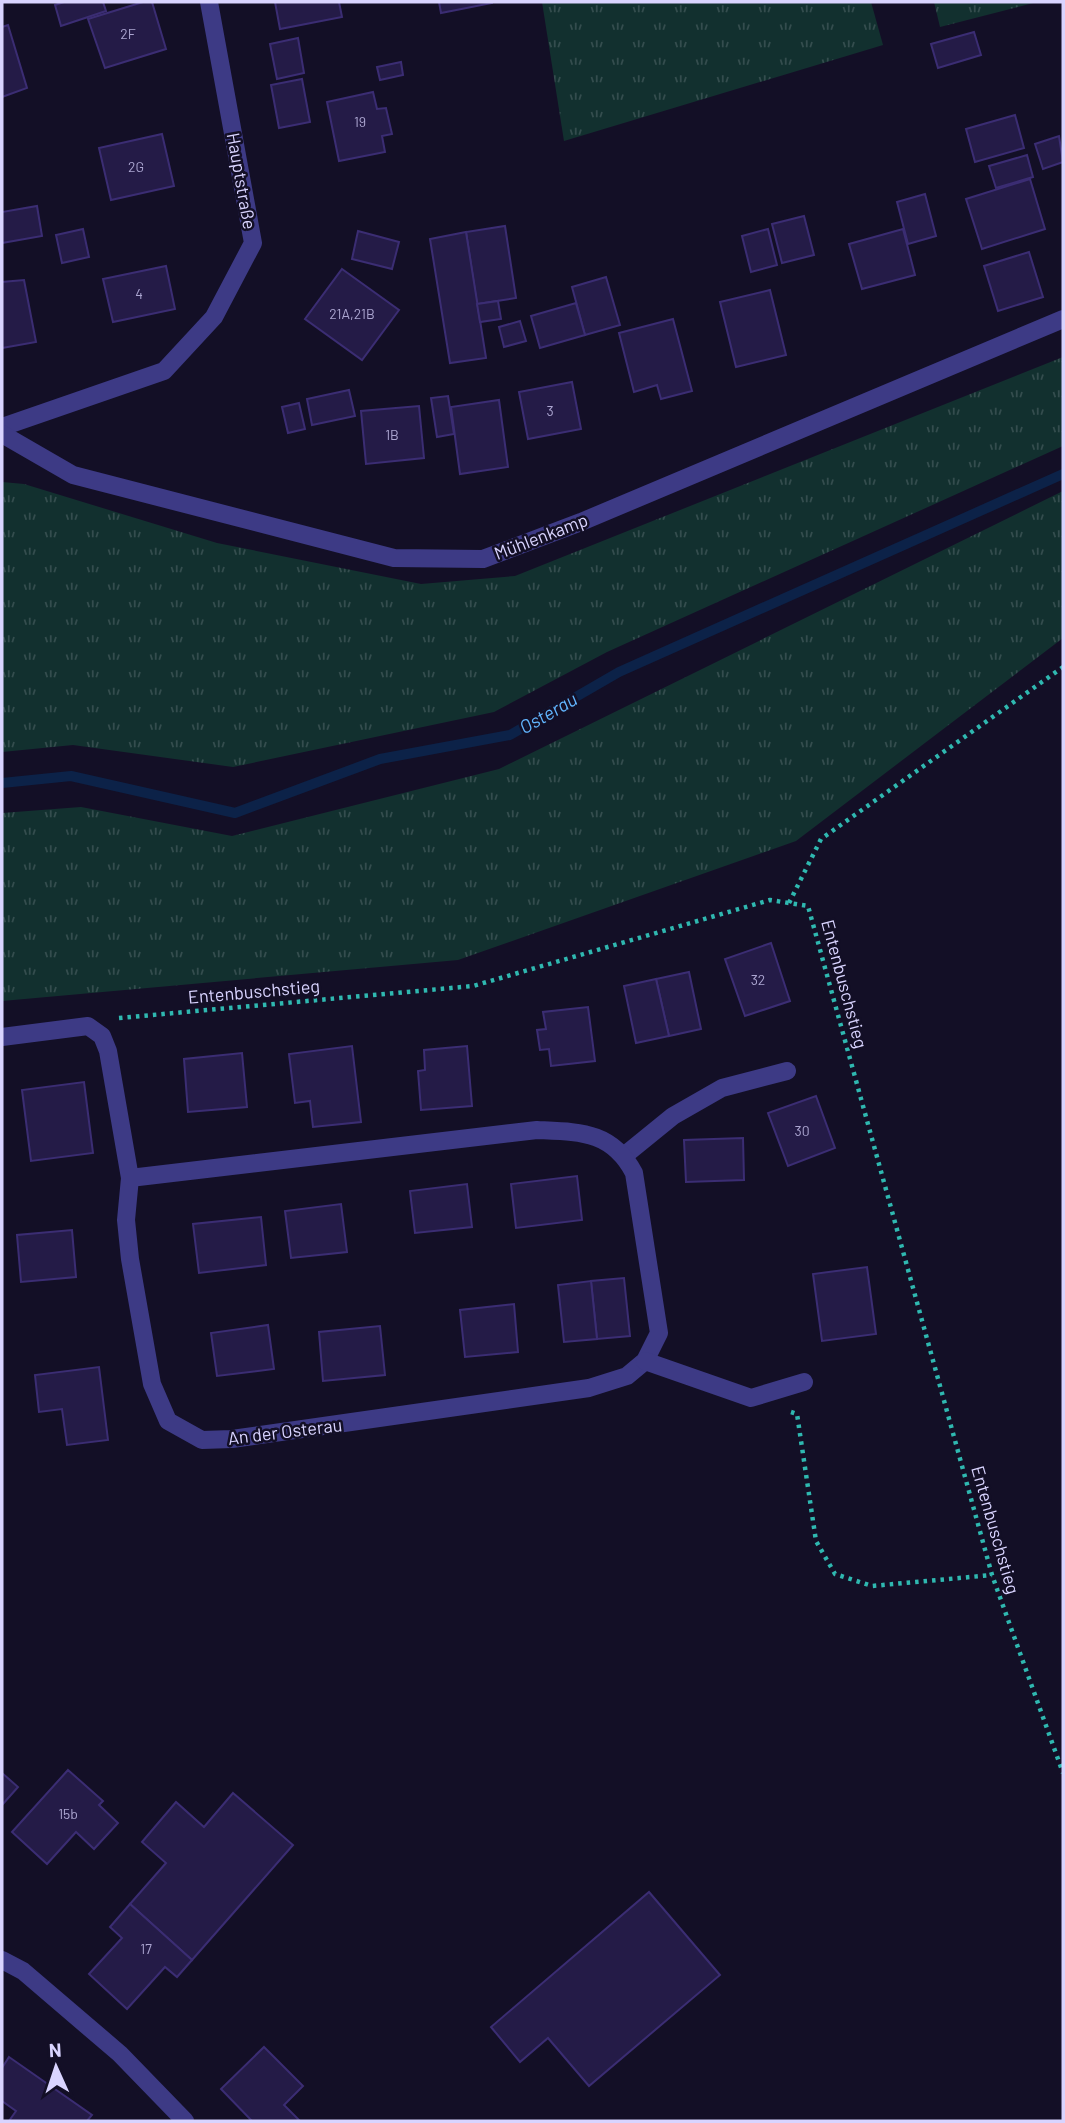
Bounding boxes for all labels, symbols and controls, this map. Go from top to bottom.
house number: 2F [120,25,136,42]
house number: 19 [354,113,366,130]
street label: Hauptstraße [223,131,261,231]
house number: 2G [128,158,144,175]
house number: 4 [135,285,143,302]
house number: 21A,21B [329,305,375,322]
house number: 3 [546,402,554,419]
house number: 1B [385,426,399,443]
street label: Mühlenkamp [491,508,591,564]
water label: Osterau [515,687,581,738]
street label: Entenbuschstieg [817,917,873,1051]
house number: 32 [751,971,765,988]
street label: Entenbuschstieg [187,974,321,1008]
house number: 30 [794,1122,810,1139]
street label: An der Osterau [227,1413,343,1449]
street label: Entenbuschstieg [967,1463,1025,1596]
house number: 15b [58,1805,78,1822]
house number: 17 [140,1940,152,1957]
north arrow [21,2032,91,2102]
text: N [48,2038,62,2061]

